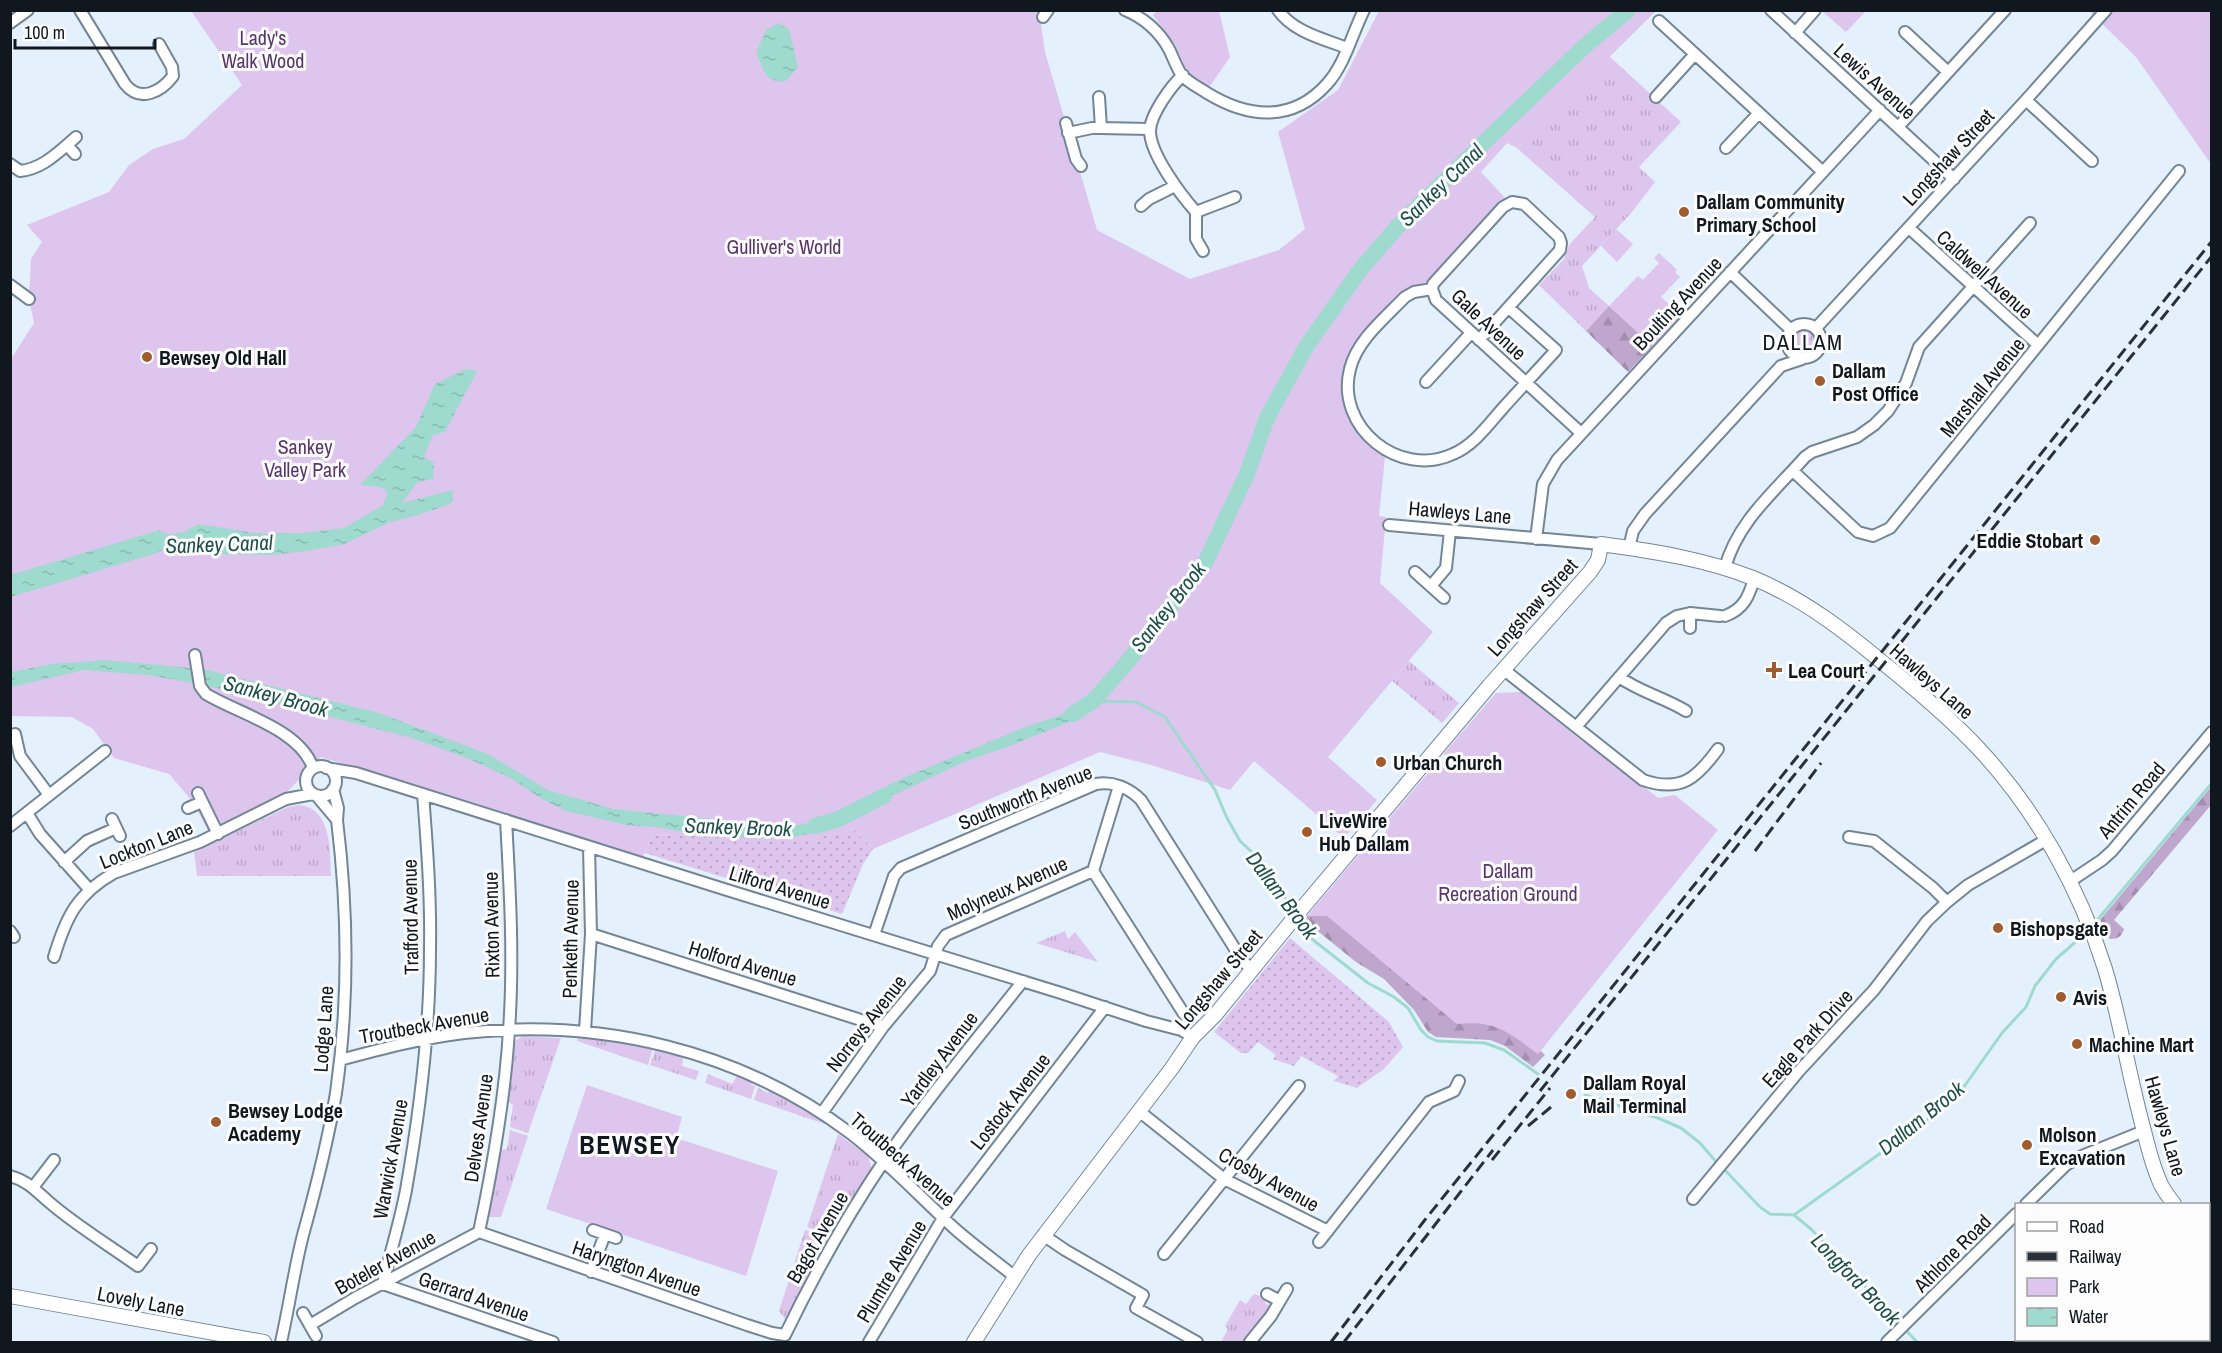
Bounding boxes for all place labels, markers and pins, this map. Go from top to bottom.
place label: Dallam Community Primary School [1696,188,1845,238]
marker: Dallam Community Primary School [1677,205,1691,219]
place label: Bewsey Old Hall [159,344,287,371]
marker: Bewsey Old Hall [140,350,154,364]
place label: Dallam Post Office [1832,357,1919,407]
marker: Dallam Post Office [1813,374,1827,388]
place label: Eddie Stobart [1976,527,2084,554]
marker: Eddie Stobart [2088,533,2102,547]
place label: Lea Court [1788,657,1865,684]
marker: Lea Court [1765,661,1783,679]
place label: Urban Church [1393,749,1502,776]
marker: Urban Church [1374,755,1388,769]
place label: LiveWire Hub Dallam [1319,807,1409,857]
marker: LiveWire Hub Dallam [1300,825,1314,839]
place label: Bishopsgate [2010,915,2108,942]
marker: Bishopsgate [1991,921,2005,935]
place label: Avis [2073,984,2107,1011]
marker: Avis [2054,990,2068,1004]
place label: Machine Mart [2089,1031,2194,1058]
marker: Machine Mart [2070,1037,2084,1051]
place label: Dallam Royal Mail Terminal [1583,1069,1687,1119]
marker: Dallam Royal Mail Terminal [1564,1087,1578,1101]
place label: Bewsey Lodge Academy [228,1097,343,1147]
marker: Bewsey Lodge Academy [209,1115,223,1129]
place label: Molson Excavation [2039,1121,2126,1171]
marker: Molson Excavation [2020,1138,2034,1152]

